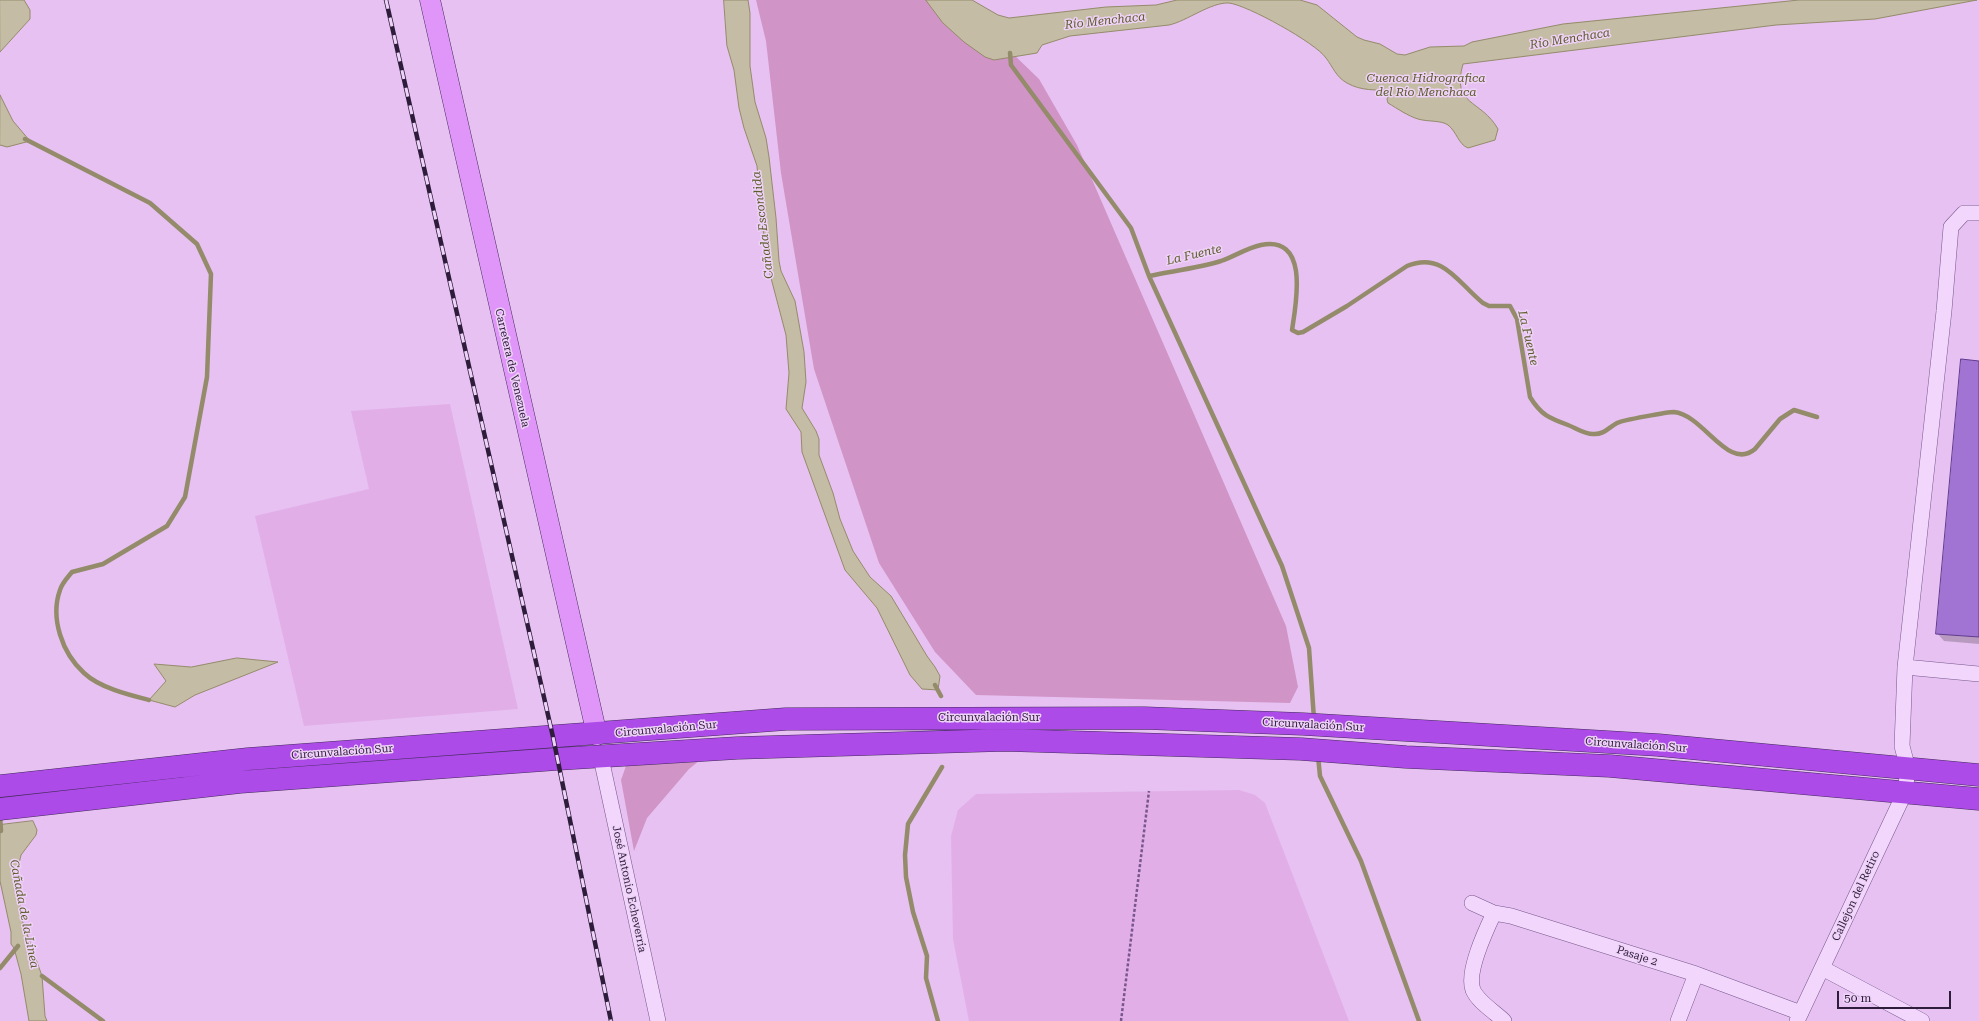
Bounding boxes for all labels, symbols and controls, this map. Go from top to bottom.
water label: Río Menchaca [1064,10,1146,32]
water label: Río Menchaca [1529,26,1611,52]
water label: Cuenca Hidrografica del Río Menchaca [1367,71,1485,99]
water label: Cañada Escondida [749,170,777,280]
water label: La Fuente [1165,242,1223,268]
street label: Carretera de Venezuela [492,307,532,429]
water label: La Fuente [1515,309,1541,367]
street label: Circunvalación Sur [938,711,1040,725]
street label: Circunvalación Sur [1262,716,1364,734]
street label: Circunvalación Sur [615,718,717,740]
street label: Circunvalación Sur [1585,735,1687,755]
street label: Circunvalación Sur [291,742,393,762]
street label: José Antonio Echeverría [609,824,649,954]
street label: Callejon del Retiro [1829,849,1883,943]
water label: Cañada de la Línea [6,858,42,970]
street label: Pasaje 2 [1615,943,1659,969]
scale bar [1839,983,1953,1009]
text: 50 m [1844,991,1871,1005]

